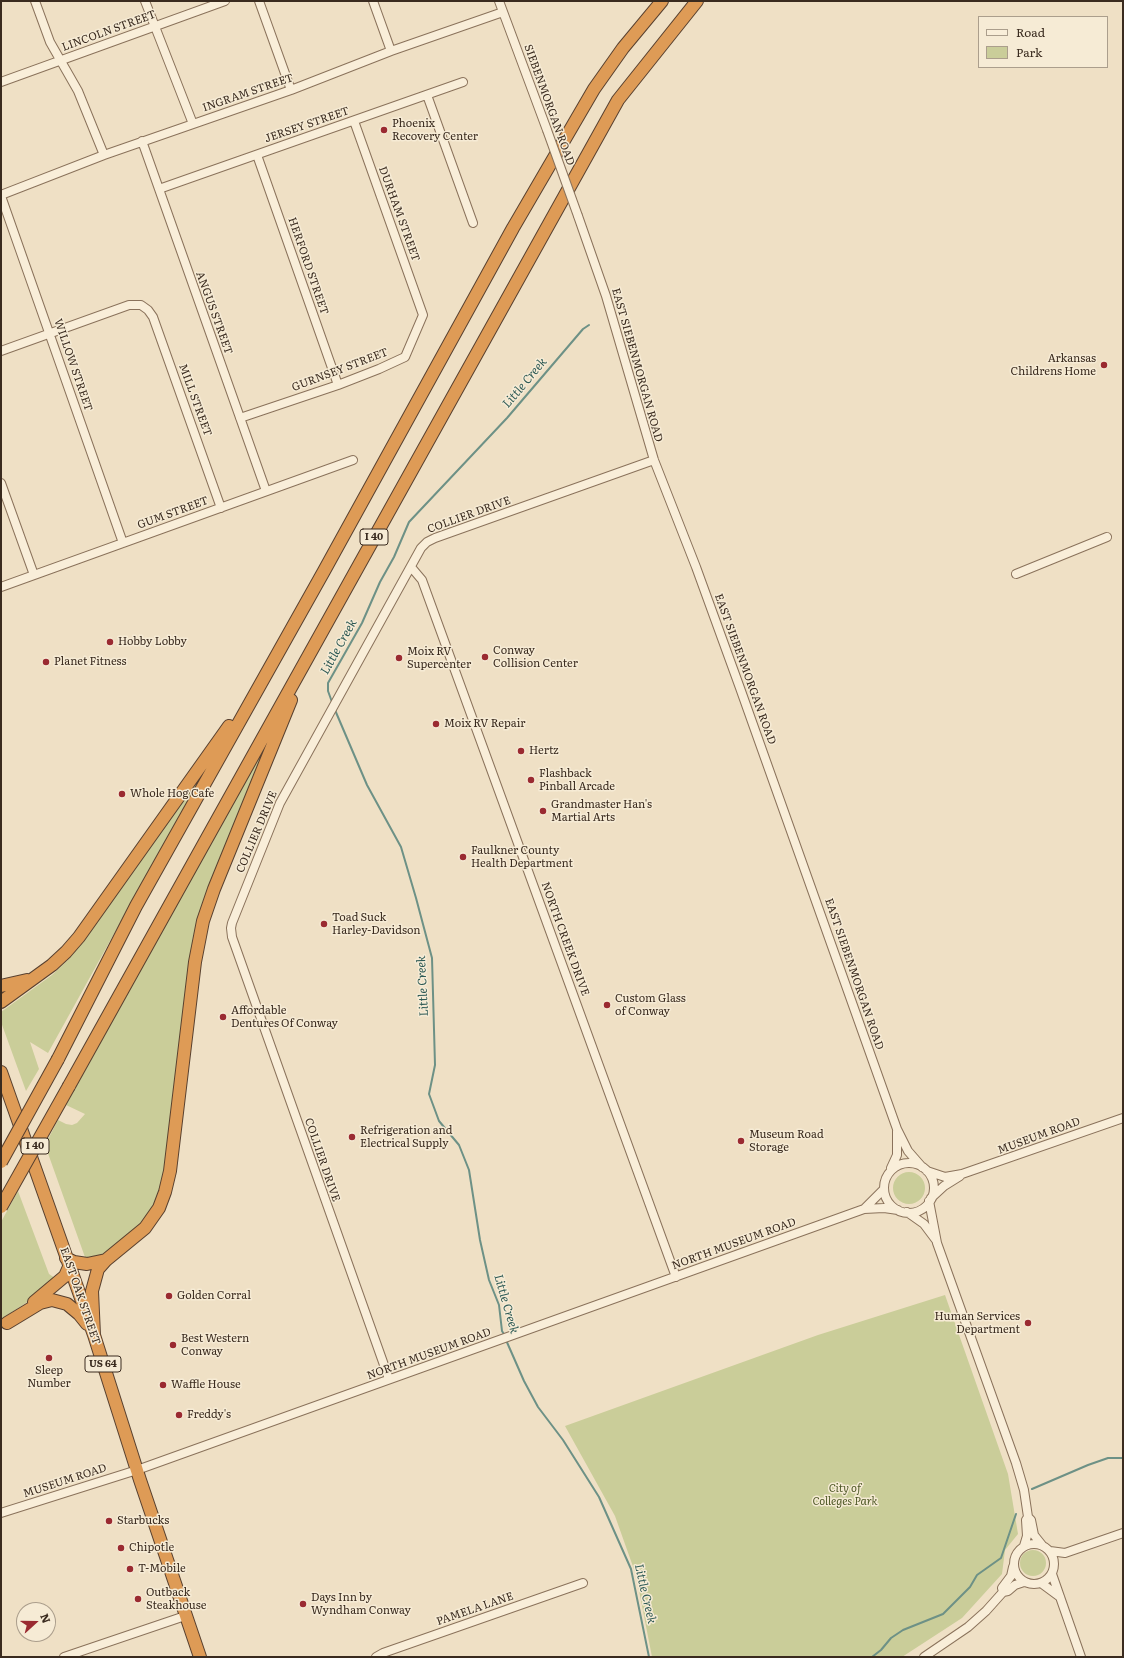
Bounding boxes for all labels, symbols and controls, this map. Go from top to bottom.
street label: LINCOLN STREET [60,8,158,54]
legend [978,16,1108,68]
text: Road [1016,23,1045,41]
street label: SIEBENMORGAN ROAD [521,43,577,167]
text: Park [1016,43,1042,61]
street label: INGRAM STREET [201,71,295,115]
street label: JERSEY STREET [263,104,351,146]
place label: Phoenix Recovery Center [392,117,478,143]
marker: Phoenix Recovery Center [379,125,389,135]
street label: DURHAM STREET [376,165,422,263]
street label: HERFORD STREET [285,216,331,316]
street label: ANGUS STREET [193,270,235,356]
street label: EAST SIEBENMORGAN ROAD [609,287,665,443]
street label: WILLOW STREET [51,317,95,413]
street label: GURNSEY STREET [290,346,390,394]
place label: Arkansas Childrens Home [1010,352,1096,378]
water label: Little Creek [500,355,550,411]
marker: Arkansas Childrens Home [1099,360,1109,370]
street label: MILL STREET [176,362,214,438]
street label: GUM STREET [136,494,210,532]
street label: COLLIER DRIVE [426,494,512,536]
road number: I 40 [360,529,388,545]
street label: EAST SIEBENMORGAN ROAD [712,592,778,746]
water label: Little Creek [318,617,360,677]
place label: Hobby Lobby [118,635,187,649]
marker: Hobby Lobby [105,637,115,647]
place label: Conway Collision Center [493,644,578,670]
place label: Moix RV Supercenter [407,645,471,671]
marker: Conway Collision Center [480,652,490,662]
marker: Moix RV Supercenter [394,653,404,663]
place label: Planet Fitness [54,655,127,669]
marker: Planet Fitness [41,657,51,667]
place label: Moix RV Repair [444,717,525,731]
marker: Moix RV Repair [431,719,441,729]
place label: Hertz [529,744,559,758]
marker: Hertz [516,746,526,756]
place label: Flashback Pinball Arcade [539,767,615,793]
marker: Flashback Pinball Arcade [526,775,536,785]
place label: Whole Hog Cafe [130,787,214,801]
marker: Whole Hog Cafe [117,789,127,799]
street label: COLLIER DRIVE [234,789,280,875]
place label: Grandmaster Han's Martial Arts [551,798,652,824]
marker: Grandmaster Han's Martial Arts [538,806,548,816]
place label: Faulkner County Health Department [471,844,573,870]
marker: Faulkner County Health Department [458,852,468,862]
street label: NORTH CREEK DRIVE [538,880,592,998]
street label: EAST SIEBENMORGAN ROAD [822,896,886,1052]
place label: Toad Suck Harley-Davidson [332,911,421,937]
marker: Toad Suck Harley-Davidson [319,919,329,929]
water label: Little Creek [414,955,432,1017]
place label: Custom Glass of Conway [615,992,686,1018]
marker: Custom Glass of Conway [602,1000,612,1010]
place label: Affordable Dentures Of Conway [231,1004,338,1030]
marker: Affordable Dentures Of Conway [218,1012,228,1022]
street label: MUSEUM ROAD [996,1115,1082,1157]
street label: COLLIER DRIVE [301,1116,343,1204]
place label: Refrigeration and Electrical Supply [360,1124,452,1150]
place label: Museum Road Storage [749,1128,824,1154]
marker: Refrigeration and Electrical Supply [347,1132,357,1142]
marker: Museum Road Storage [736,1136,746,1146]
road number: I 40 [21,1138,49,1154]
street label: NORTH MUSEUM ROAD [670,1215,798,1273]
street label: EAST OAK STREET [57,1245,103,1347]
water label: Little Creek [491,1273,521,1335]
place label: Golden Corral [177,1289,251,1303]
marker: Golden Corral [164,1291,174,1301]
place label: Human Services Department [935,1310,1020,1336]
marker: Human Services Department [1023,1318,1033,1328]
street label: NORTH MUSEUM ROAD [365,1325,493,1383]
place label: Best Western Conway [181,1332,249,1358]
marker: Best Western Conway [168,1340,178,1350]
marker: Sleep Number [44,1353,54,1363]
road number: US 64 [85,1356,121,1372]
place label: Sleep Number [27,1364,71,1390]
place label: Waffle House [171,1378,241,1392]
marker: Waffle House [158,1380,168,1390]
place label: Freddy's [187,1408,231,1422]
marker: Freddy's [174,1410,184,1420]
street label: MUSEUM ROAD [22,1461,108,1501]
park label: City of Colleges Park [812,1482,878,1508]
place label: Starbucks [117,1514,169,1528]
marker: Starbucks [104,1516,114,1526]
place label: Chipotle [129,1541,174,1555]
marker: Chipotle [116,1543,126,1553]
place label: T-Mobile [138,1562,186,1576]
water label: Little Creek [631,1563,659,1625]
marker: T-Mobile [125,1564,135,1574]
place label: Outback Steakhouse [146,1586,206,1612]
street label: PAMELA LANE [435,1590,515,1628]
place label: Days Inn by Wyndham Conway [311,1591,411,1617]
marker: Outback Steakhouse [133,1594,143,1604]
marker: Days Inn by Wyndham Conway [298,1599,308,1609]
north arrow [16,1602,56,1642]
text: N [37,1611,55,1625]

